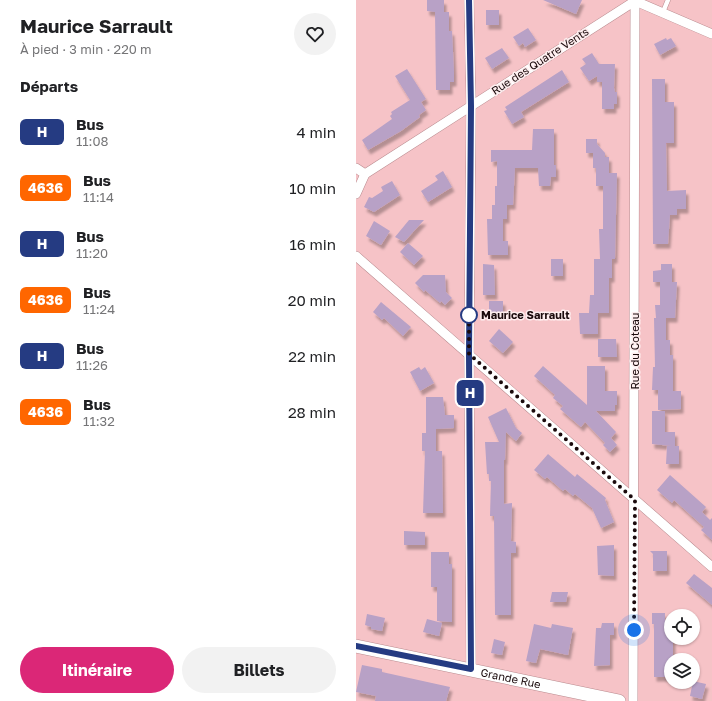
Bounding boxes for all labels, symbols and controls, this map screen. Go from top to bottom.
button: heart [294,13,336,55]
text: Maurice Sarrault [20,14,173,37]
street label: Rue des Quatre Vents [489,24,591,97]
text: À pied · 3 min · 220 m [20,41,152,57]
text: Départs [20,77,78,95]
text: Bus [76,115,104,133]
text: H [37,123,47,140]
text: 4 min [297,123,336,141]
text: 11:08 [76,133,109,149]
text: Bus [83,171,111,189]
text: 4636 [28,179,63,196]
text: 10 min [289,179,336,197]
text: 11:14 [83,189,114,205]
text: Bus [76,227,104,245]
text: H [37,235,47,252]
text: 16 min [289,235,336,253]
text: 11:20 [76,245,108,261]
text: Bus [83,283,111,301]
text: 4636 [28,291,63,308]
text: 20 min [288,291,336,309]
text: 11:24 [83,301,115,317]
marker: Maurice Sarrault [460,306,478,324]
place label: Maurice Sarrault [481,308,570,321]
street label: Rue du Coteau [628,313,641,389]
text: Bus [76,339,104,357]
text: H [37,347,47,364]
text: 22 min [288,347,336,365]
text: 11:26 [76,357,108,373]
line badge: H [457,380,483,406]
text: H [465,384,475,401]
text: Bus [83,395,111,413]
text: 4636 [28,403,63,420]
text: 28 min [288,403,336,421]
text: 11:32 [83,413,115,429]
map controls [664,609,700,689]
button: locate [664,609,700,645]
your location [624,620,644,640]
button: Itinéraire [20,647,174,693]
button: Billets [182,647,336,693]
button: layers [664,653,700,689]
street label: Grande Rue [479,665,542,690]

